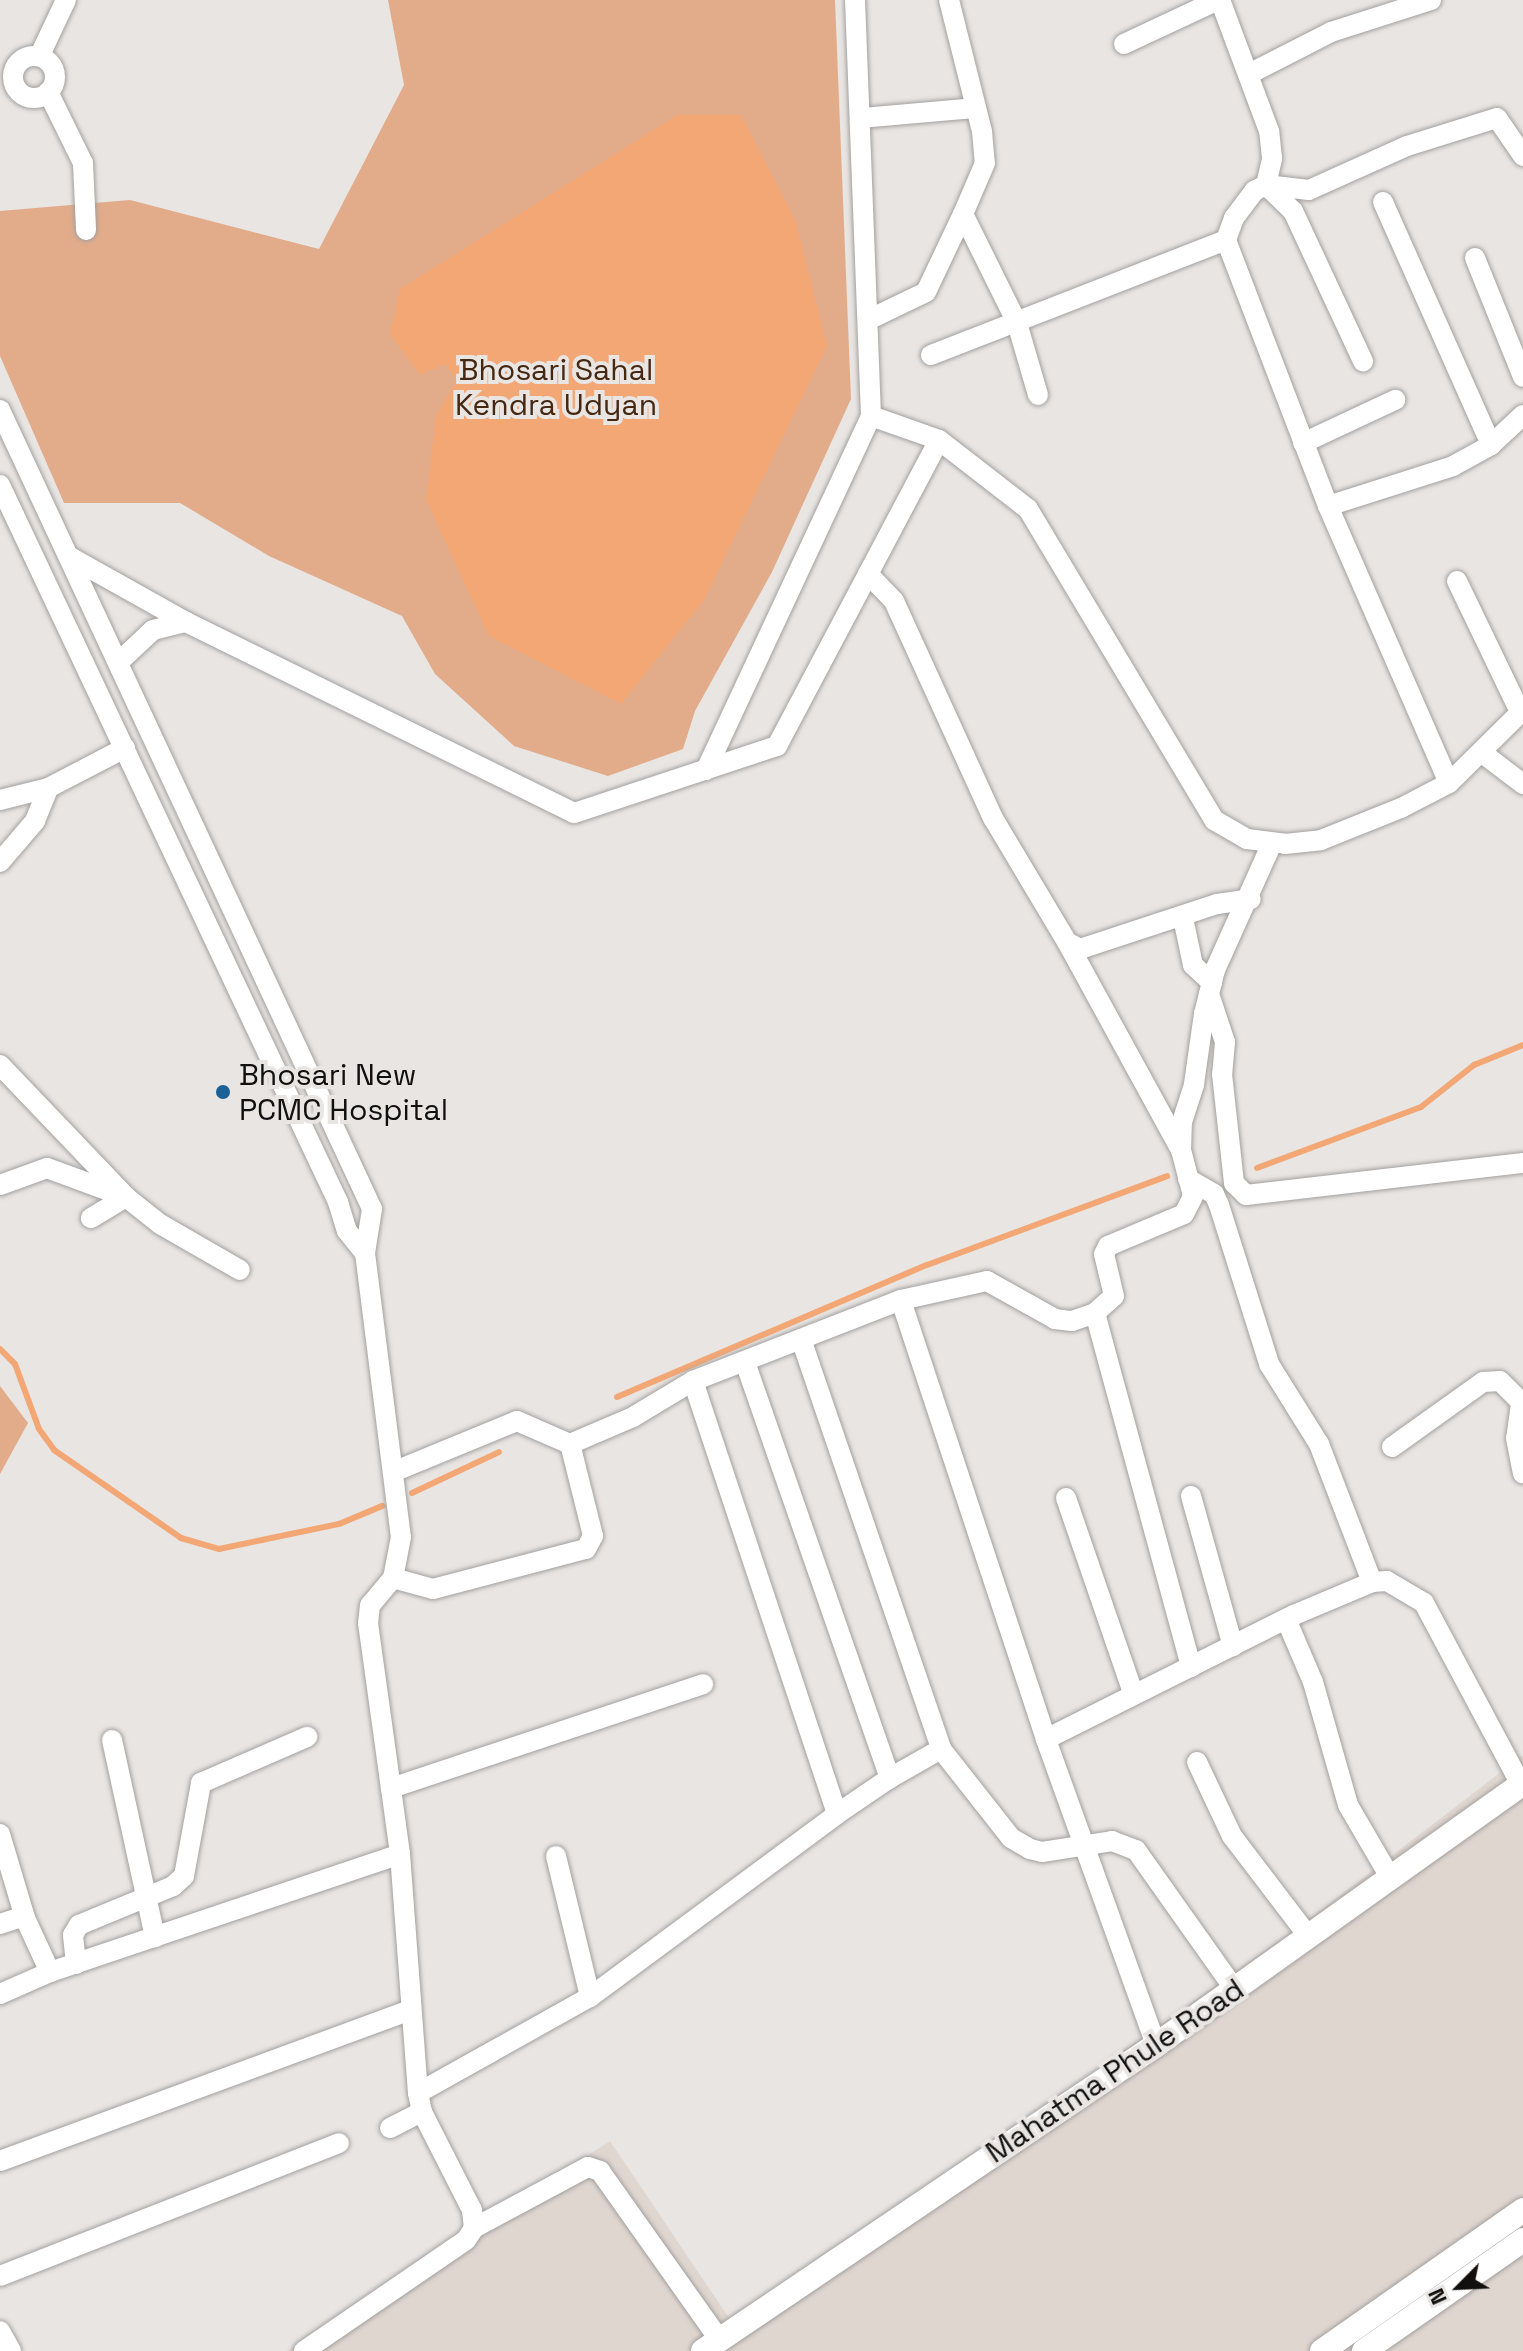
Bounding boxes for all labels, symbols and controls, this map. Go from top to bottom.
park label: Bhosari Sahal Kendra Udyan [455,352,657,422]
place label: Bhosari New PCMC Hospital [239,1057,448,1128]
marker: Bhosari New PCMC Hospital [214,1083,232,1101]
street label: Mahatma Phule Road [979,1971,1251,2171]
north arrow [1419,2247,1499,2327]
text: N [1421,2284,1453,2309]

